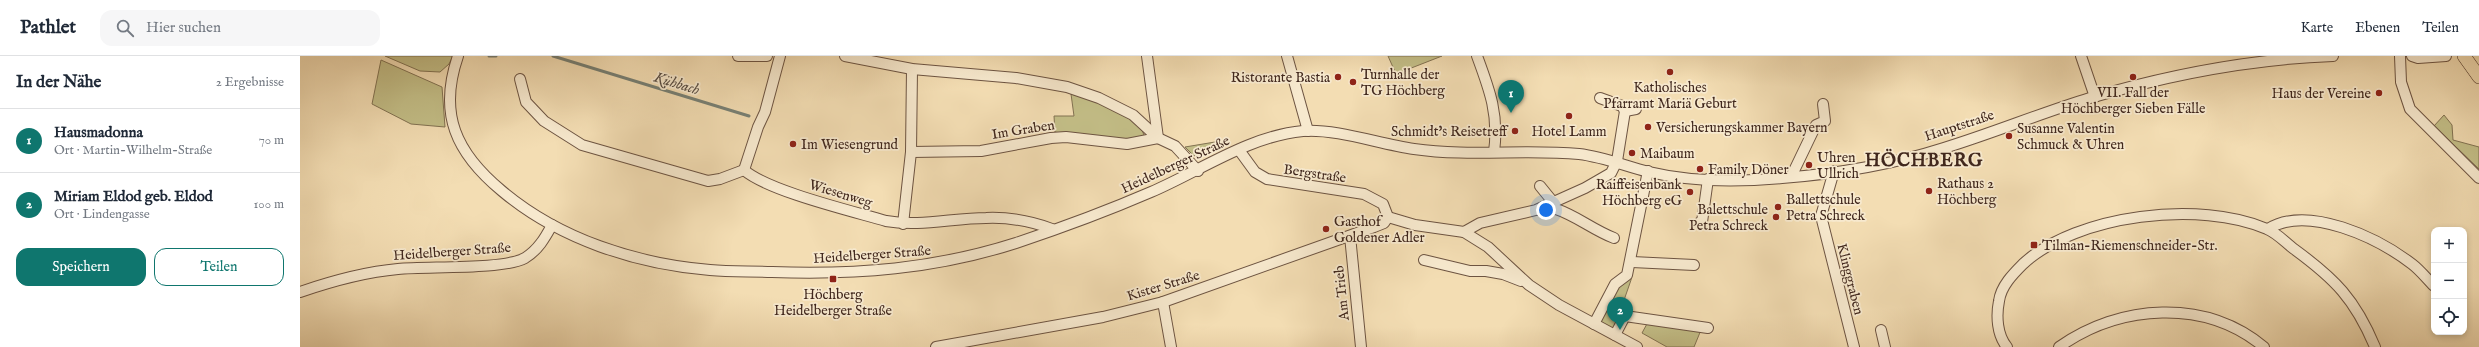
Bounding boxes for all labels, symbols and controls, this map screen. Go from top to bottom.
search box [100,10,380,46]
text: Pathlet [20,16,76,40]
icon: search [114,17,136,39]
text: Hier suchen [146,18,221,37]
text: Karte [2301,19,2333,37]
text: Ebenen [2355,19,2400,37]
text: Teilen [2422,19,2459,37]
place label: Turnhalle der TG Höchberg [1361,66,1445,100]
water label: Kühbach [651,67,702,100]
marker: Katholisches Pfarramt Mariä Geburt [1665,67,1675,77]
place label: Ristorante Bastia [1231,69,1331,87]
text: In der Nähe [16,72,101,93]
marker: Ristorante Bastia [1333,72,1343,82]
marker: VII. Fall der Höchberger Sieben Fälle [2128,72,2138,82]
text: 2 Ergebnisse [216,74,284,91]
marker: Turnhalle der TG Höchberg [1348,77,1358,87]
place label: Katholisches Pfarramt Mariä Geburt [1603,79,1737,113]
pin: 1 [1498,80,1524,113]
place label: VII. Fall der Höchberger Sieben Fälle [2061,84,2206,118]
place label: Haus der Vereine [2272,85,2372,103]
marker: Haus der Vereine [2374,88,2384,98]
street label: Hauptstraße [1922,106,1997,146]
marker: Hotel Lamm [1564,111,1574,121]
street label: Im Graben [990,116,1056,144]
place label: Versicherungskammer Bayern [1655,119,1828,137]
place label: Susanne Valentin Schmuck & Uhren [2017,120,2125,154]
marker: Versicherungskammer Bayern [1643,122,1653,132]
text: Hausmadonna [54,123,143,142]
place label: Schmidt's Reisetreff [1391,123,1509,141]
place label: Hotel Lamm [1531,123,1607,141]
marker: Schmidt's Reisetreff [1510,126,1520,136]
marker: Susanne Valentin Schmuck & Uhren [2004,131,2014,141]
text: 1 [27,132,31,149]
text: 70 m [259,132,284,149]
street label: Heidelberger Straße [1118,132,1233,198]
place label: Im Wiesengrund [801,136,899,154]
marker: Im Wiesengrund [788,139,798,149]
text: Ort · Martin-Wilhelm-Straße [54,142,212,159]
place label: Maibaum [1640,145,1695,163]
marker: Maibaum [1627,148,1637,158]
district label: HÖCHBERG [1865,148,1983,173]
place label: Uhren Ullrich [1817,149,1859,183]
marker: Uhren Ullrich [1804,160,1814,170]
street label: Bergstraße [1282,161,1348,187]
place label: Family Döner [1708,161,1789,179]
marker: Family Döner [1695,164,1705,174]
place label: Rathaus 2 Höchberg [1937,175,1997,209]
street label: Wiesenweg [807,176,875,212]
place label: Raiffeisenbank Höchberg eG [1596,176,1683,210]
marker: Rathaus 2 Höchberg [1924,186,1934,196]
text: Miriam Eldod geb. Eldod [54,187,213,206]
marker: Raiffeisenbank Höchberg eG [1685,187,1695,197]
place label: Ballettschule Petra Schreck [1786,191,1866,225]
text: 2 [26,196,32,213]
text: 100 m [254,196,284,213]
your location [1536,200,1556,220]
place label: Balettschule Petra Schreck [1689,201,1769,235]
marker: Ballettschule Petra Schreck [1773,202,1783,212]
text: Ort · Lindengasse [54,206,150,223]
marker: Balettschule Petra Schreck [1771,212,1781,222]
place label: Gasthof Goldener Adler [1334,213,1425,247]
marker: Gasthof Goldener Adler [1321,224,1331,234]
map controls [2431,227,2467,335]
button: + [2431,227,2467,263]
place label: Tilman-Riemenschneider-Str. [2042,237,2217,255]
street label: Heidelberger Straße [393,239,512,265]
marker: Tilman-Riemenschneider-Str. [2029,240,2039,250]
street label: Heidelberger Straße [813,242,932,268]
street label: Klinggraben [1832,242,1868,317]
button: Speichern [16,248,146,286]
button: Teilen [154,248,284,286]
button: − [2431,263,2467,299]
street label: Am Trieb [1330,265,1354,322]
street label: Kister Straße [1125,266,1202,306]
marker: Höchberg Heidelberger Straße [828,274,838,284]
place label: Höchberg Heidelberger Straße [774,286,892,320]
pin: 2 [1607,297,1633,330]
button: locate [2431,299,2467,335]

